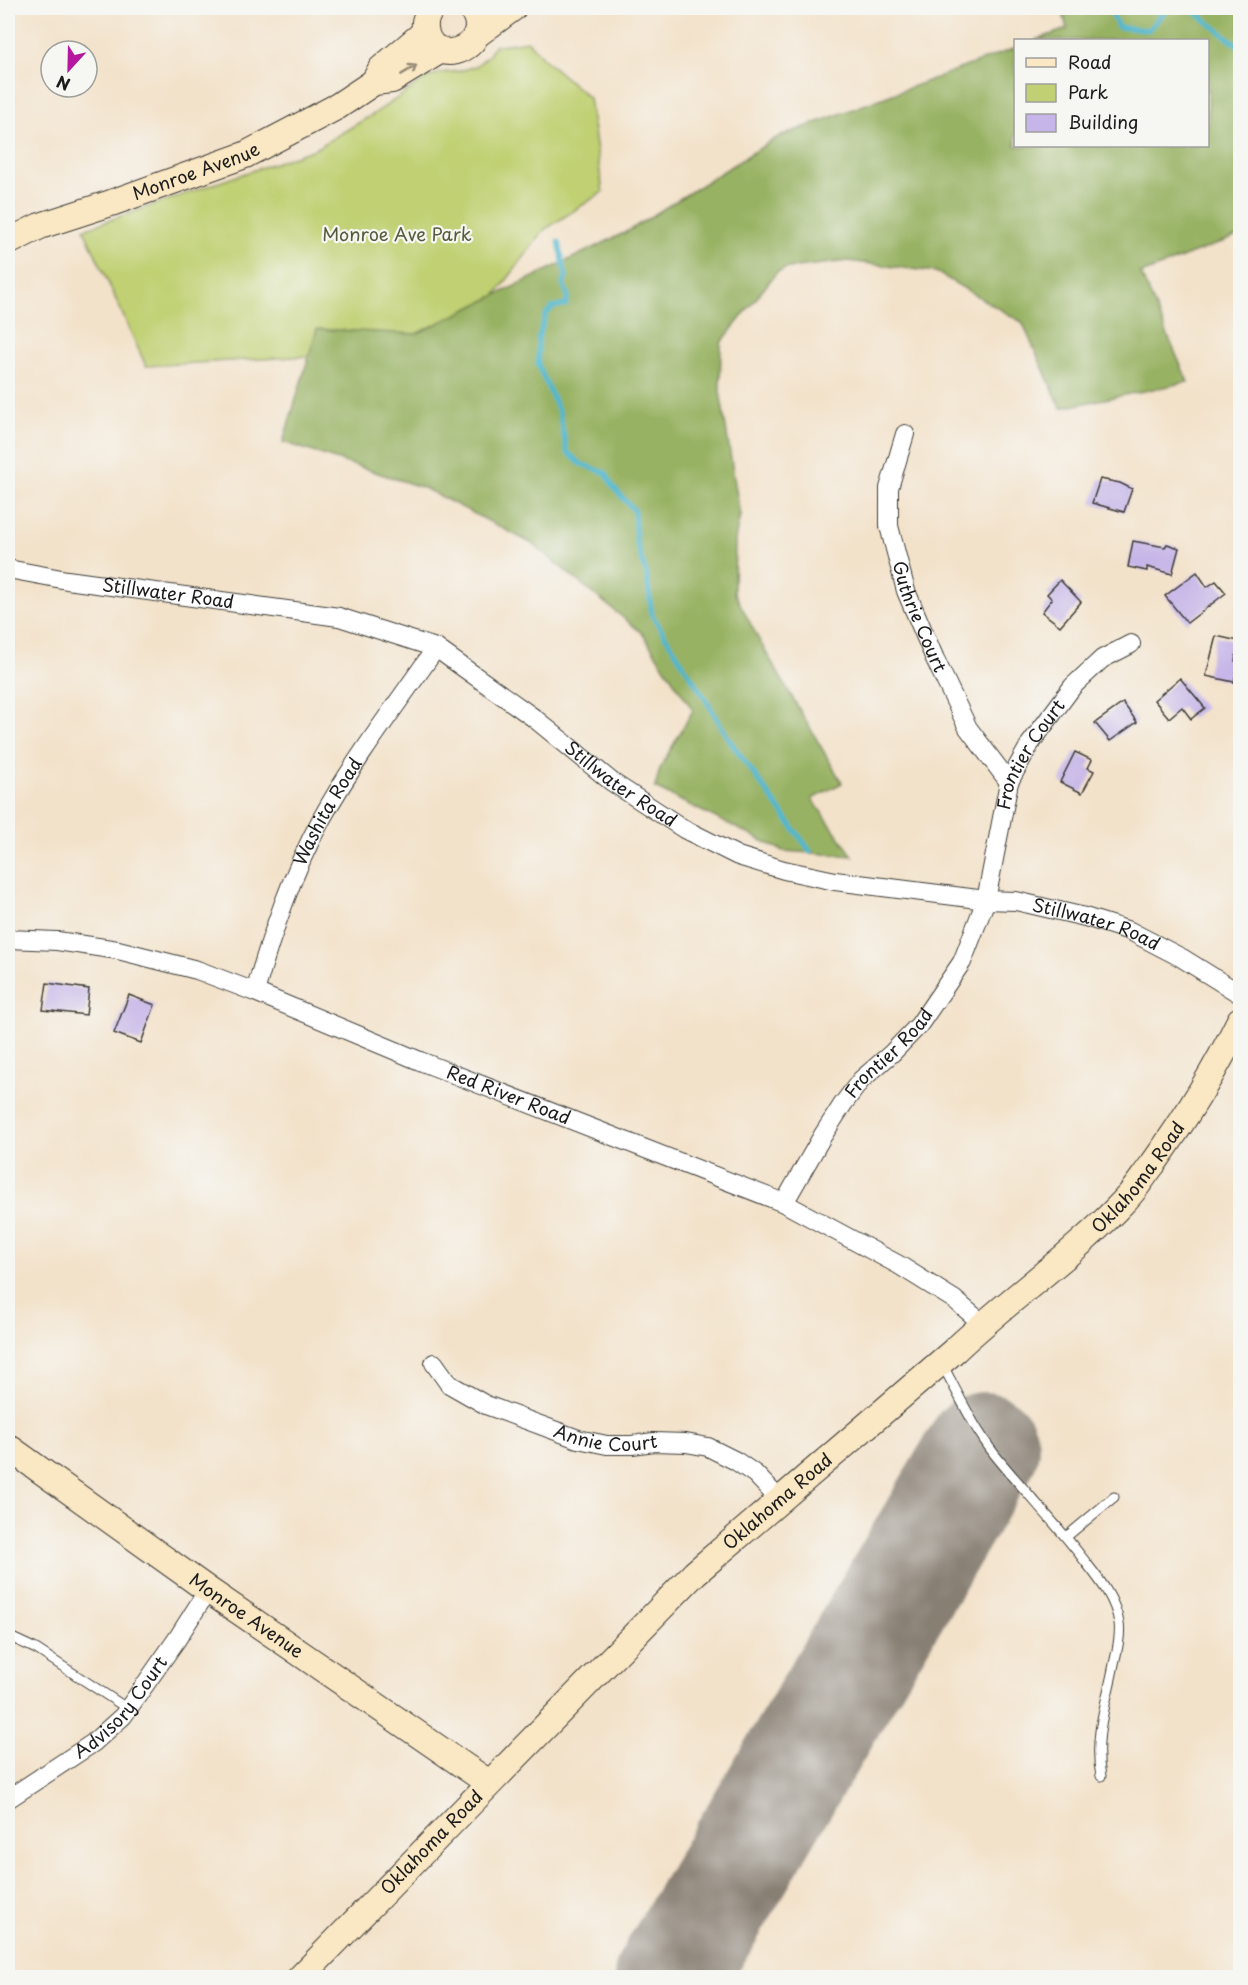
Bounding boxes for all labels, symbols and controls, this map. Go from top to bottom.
north arrow [39,39,99,99]
legend [1014,39,1209,147]
text: Road [1068,48,1112,75]
one-way arrow [400,64,417,76]
text: N [53,70,73,97]
text: Park [1068,78,1108,105]
text: Building [1068,108,1138,135]
street label: Monroe Avenue [128,135,264,206]
park label: Monroe Ave Park [322,220,472,247]
street label: Guthrie Court [887,558,954,676]
street label: Stillwater Road [101,570,236,615]
street label: Frontier Court [989,693,1071,812]
street label: Stillwater Road [559,734,683,833]
street label: Washita Road [286,752,368,870]
street label: Stillwater Road [1030,890,1165,956]
street label: Frontier Road [837,1002,939,1103]
street label: Red River Road [443,1058,575,1130]
street label: Oklahoma Road [1085,1116,1191,1239]
street label: Annie Court [550,1416,659,1457]
street label: Oklahoma Road [716,1446,838,1556]
street label: Monroe Avenue [184,1566,310,1664]
street label: Advisory Court [68,1650,173,1764]
street label: Oklahoma Road [373,1783,488,1900]

